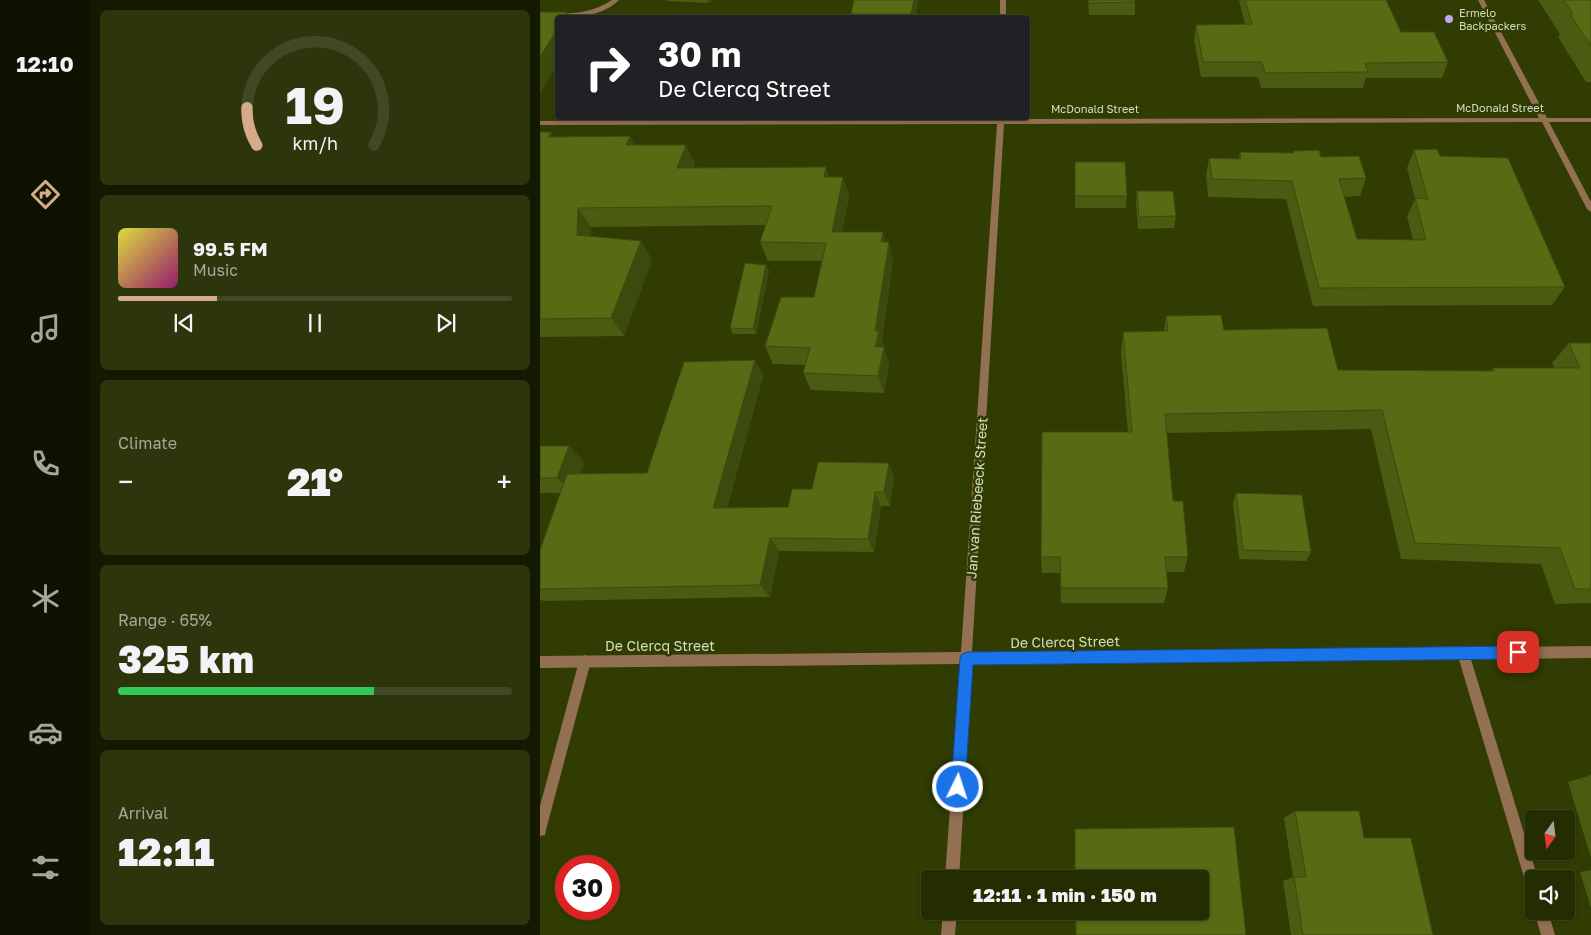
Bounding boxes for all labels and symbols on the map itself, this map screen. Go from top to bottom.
place label: Ermelo Backpackers [1459,6,1526,32]
marker: Ermelo Backpackers [1443,13,1455,25]
street label: McDonald Street [1456,101,1544,114]
street label: McDonald Street [1051,102,1139,115]
street label: Jan van Riebeeck Street [962,417,991,579]
pin [1497,631,1539,673]
street label: De Clercq Street [1010,632,1120,651]
street label: De Clercq Street [605,637,715,654]
position arrow [931,760,983,812]
north arrow [1525,810,1575,860]
speed limit sign: 30 [555,855,620,920]

